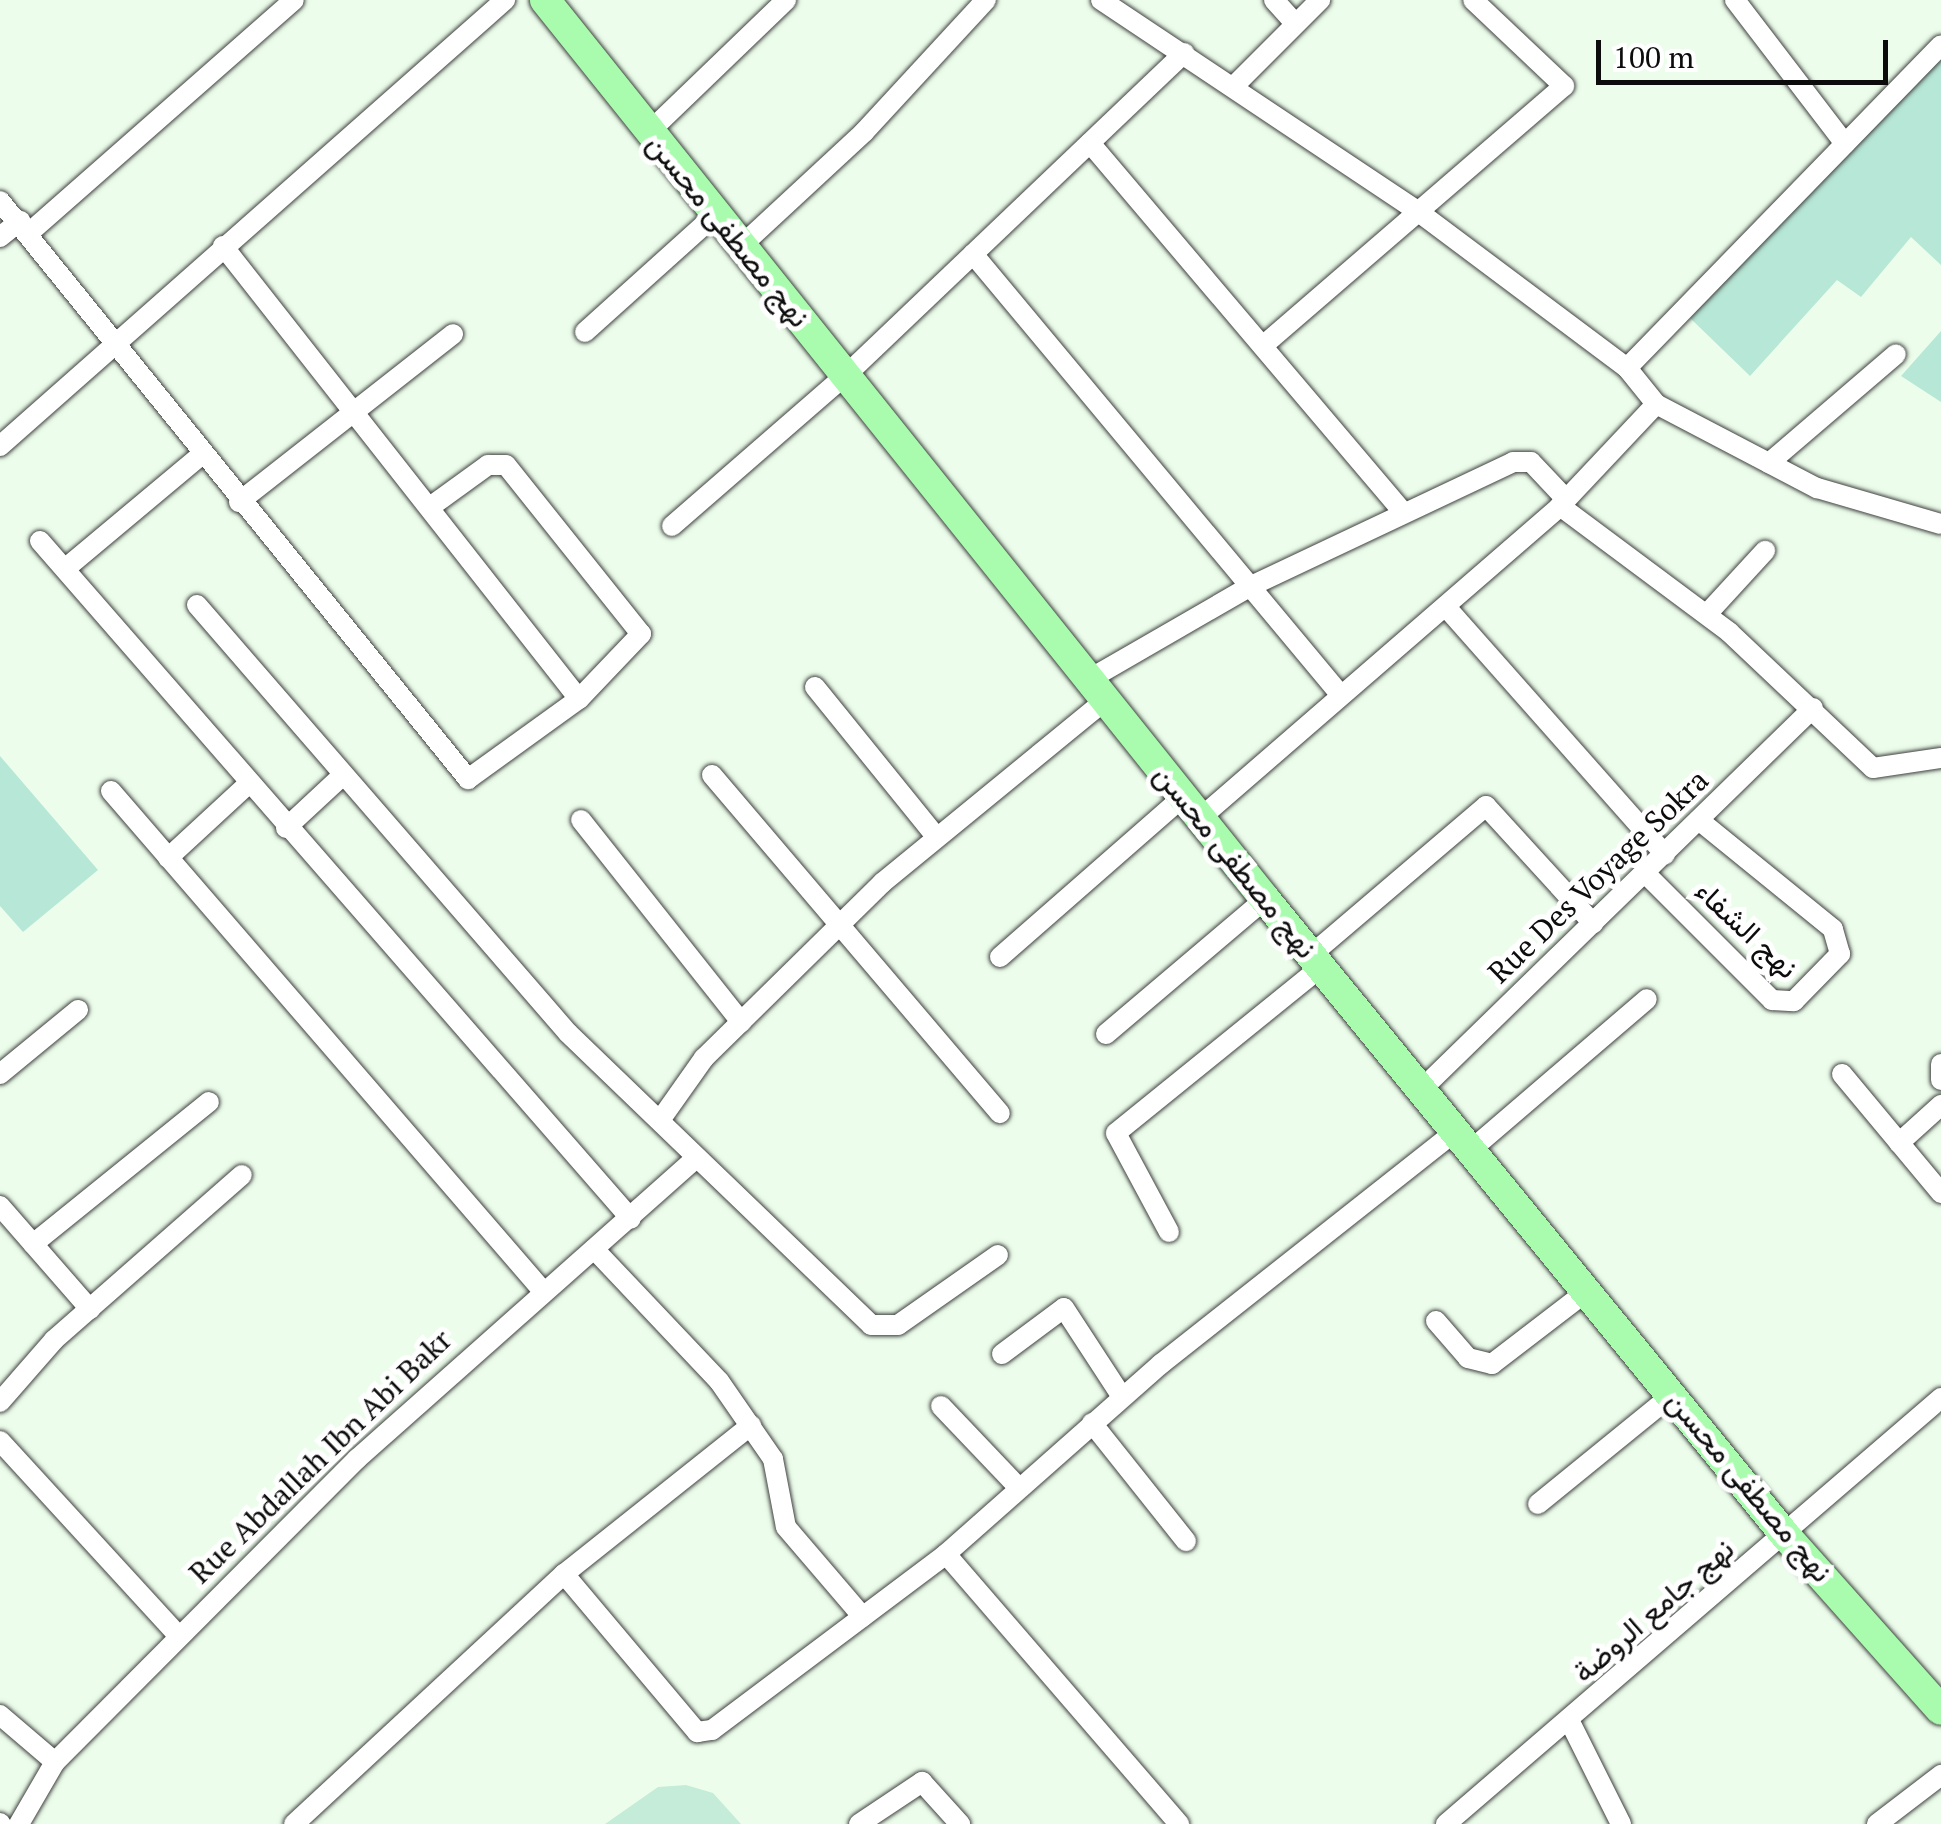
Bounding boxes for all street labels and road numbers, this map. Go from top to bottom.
street label: نهج مصطفى محسن [640,126,818,334]
street label: نهج مصطفى محسن [1147,757,1325,965]
street label: Rue Des Voyage Sokra [1480,761,1716,991]
street label: نهج الشفاء [1688,872,1806,986]
street label: Rue Abdallah Ibn Abi Bakr [181,1321,459,1591]
street label: نهج مصطفى محسن [1660,1383,1840,1589]
street label: نهج جامع الروضة [1565,1530,1741,1690]

